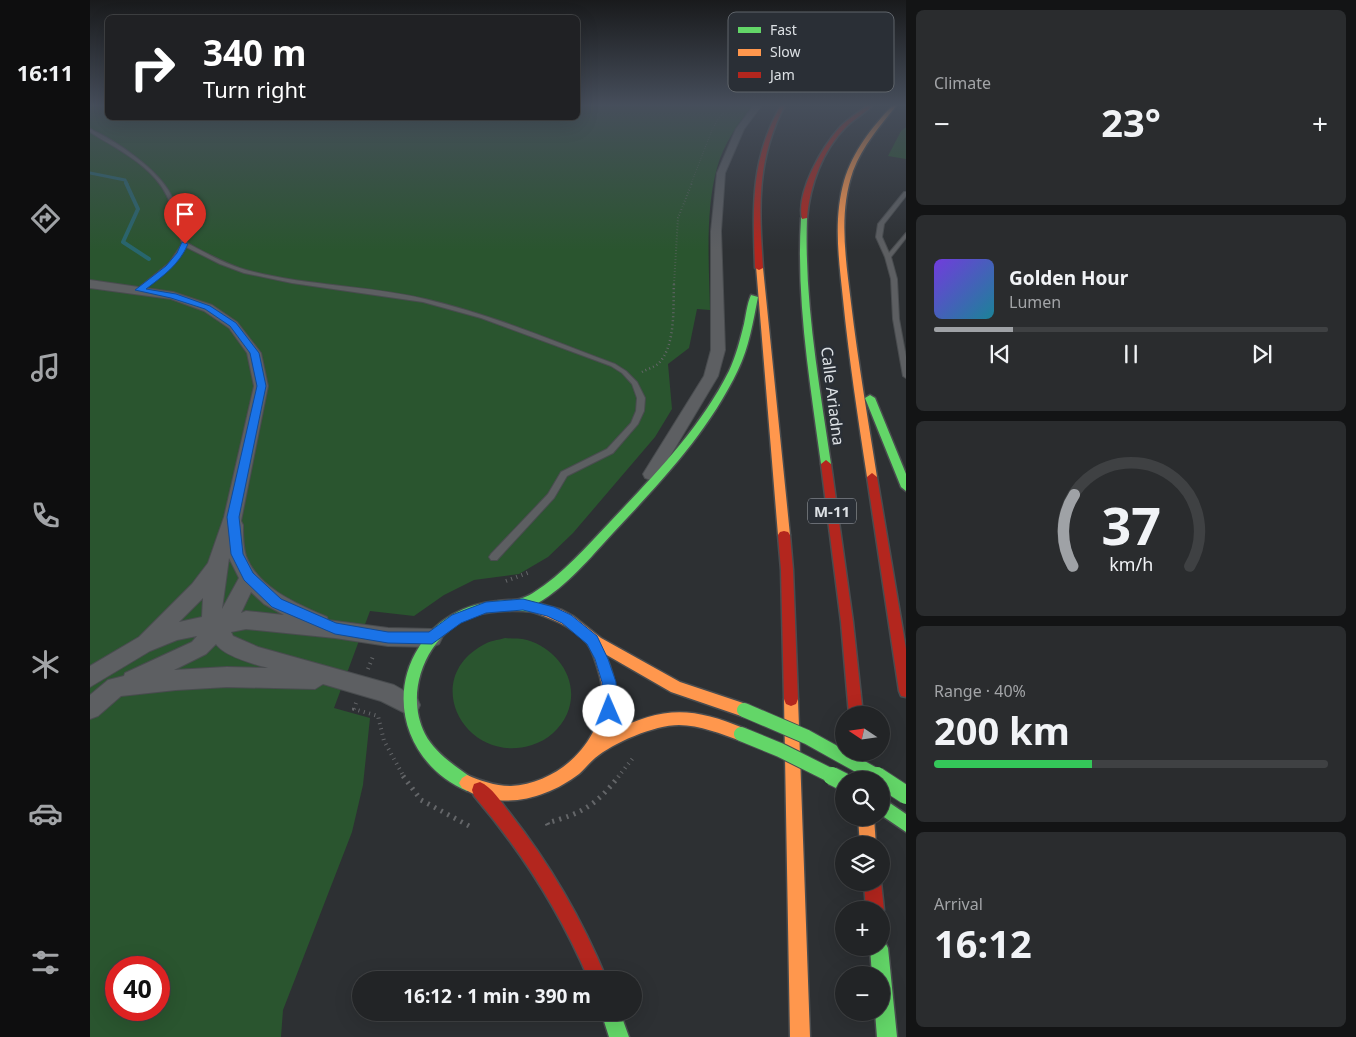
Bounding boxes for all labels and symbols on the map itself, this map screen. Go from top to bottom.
legend [728,12,894,92]
text: Fast [770,20,797,39]
text: Slow [770,42,801,61]
text: Jam [768,65,795,84]
pin [164,193,206,244]
street label: Calle Ariadna [816,345,850,447]
road number: M-11 [808,498,856,524]
position arrow [582,684,634,736]
north arrow [835,706,890,761]
speed limit sign: 40 [105,956,170,1021]

